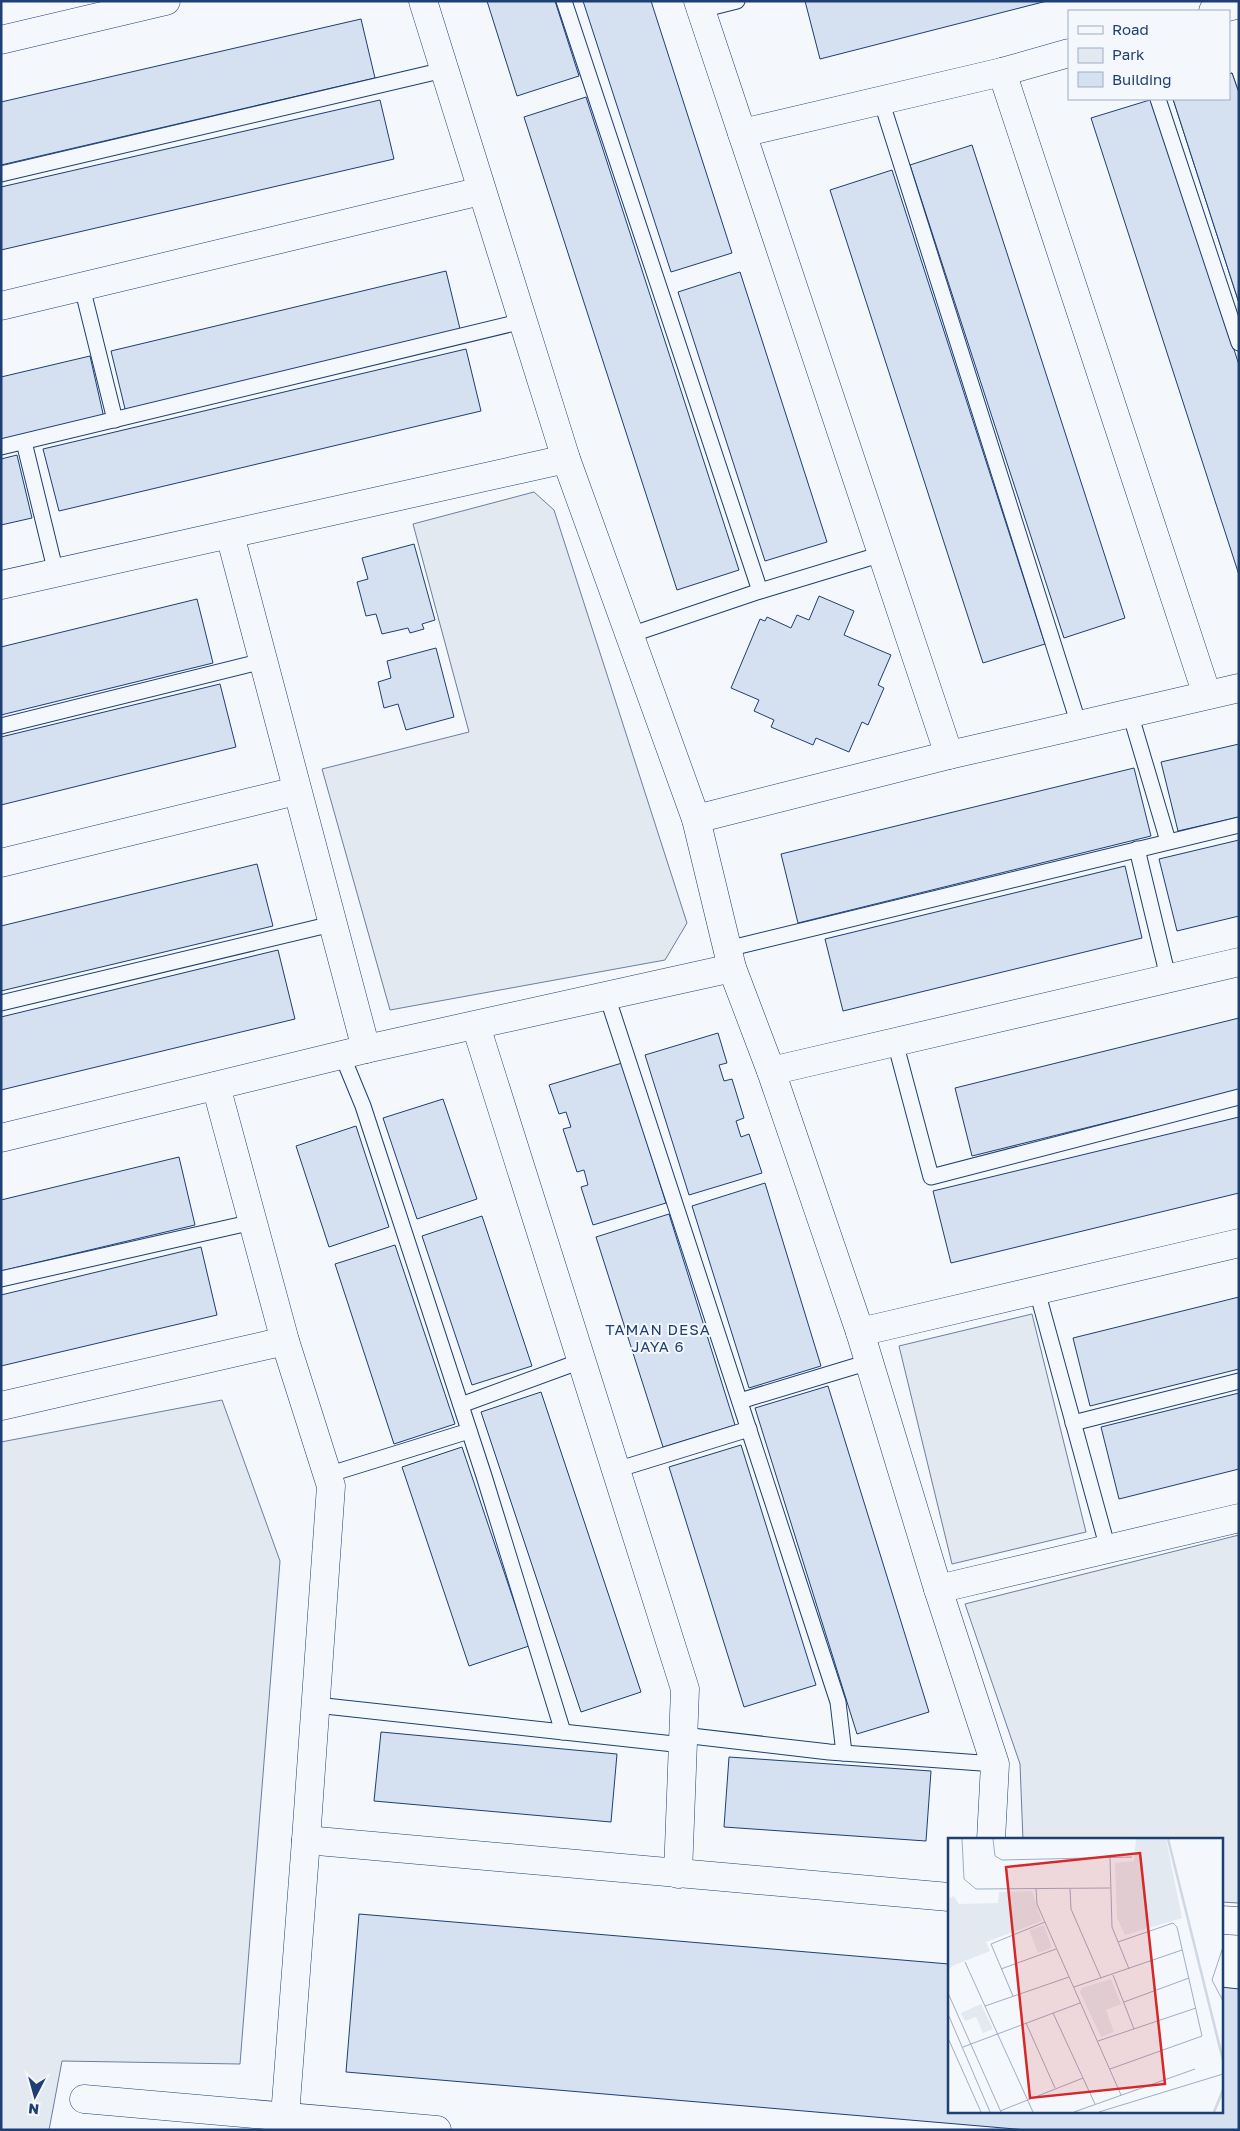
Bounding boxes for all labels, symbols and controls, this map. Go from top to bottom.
legend [1068,10,1230,100]
text: Road [1112,20,1149,38]
text: Park [1112,45,1145,63]
text: Building [1112,70,1172,88]
district label: TAMAN DESA JAYA 6 [605,1320,711,1355]
inset map [948,1838,1222,2114]
north arrow [10,2071,60,2121]
text: N [27,2100,40,2118]

